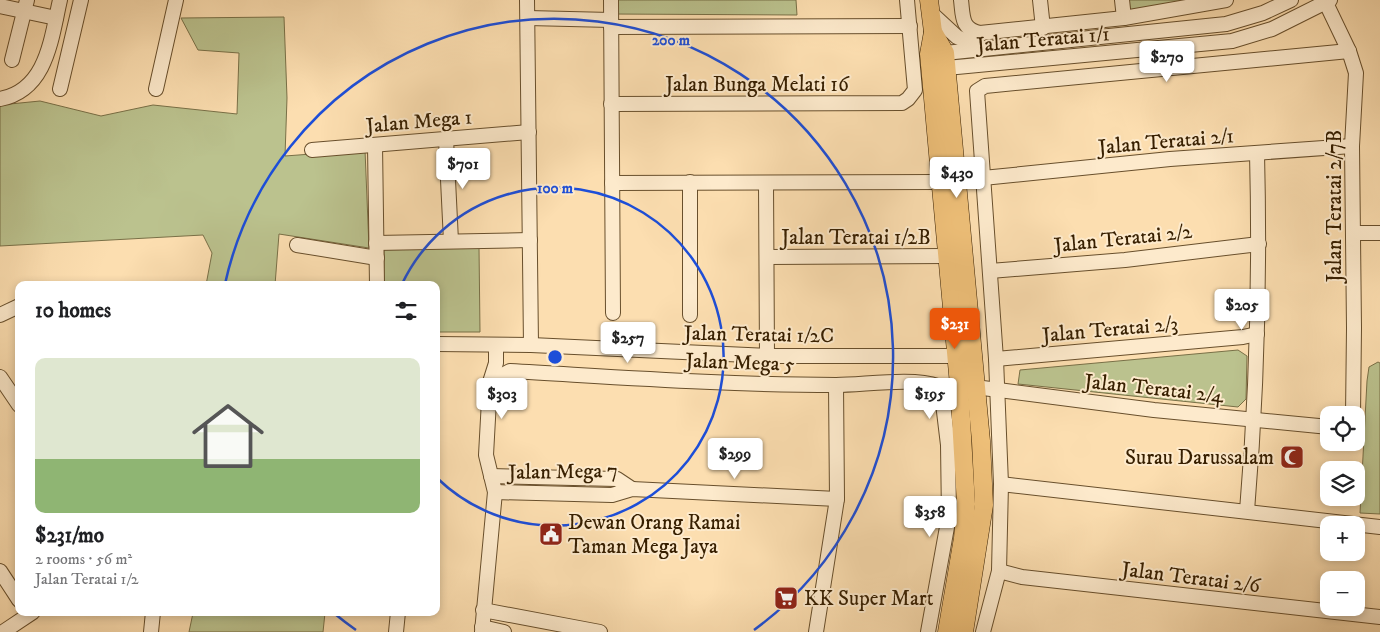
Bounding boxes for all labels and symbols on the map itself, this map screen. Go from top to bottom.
street label: Jalan Teratai 1/1 [973,21,1111,59]
text: 200 m [652,31,691,50]
pin: $270 [1137,41,1197,83]
street label: Jalan Bunga Melati 16 [663,72,850,98]
street label: Jalan Mega 1 [363,104,473,140]
street label: Jalan Teratai 2/1 [1095,123,1235,161]
street label: Jalan Teratai 2/7B [1322,130,1348,284]
pin: $701 [433,148,493,190]
pin: $430 [927,156,987,199]
text: 100 m [537,179,574,198]
street label: Jalan Teratai 2/2 [1051,219,1194,259]
street label: Jalan Teratai 1/2B [779,225,931,251]
pin: $205 [1212,288,1272,331]
pin: $231 [925,308,985,350]
street label: Jalan Teratai 2/3 [1039,311,1179,349]
street label: Jalan Teratai 1/2C [682,321,834,349]
pin: $257 [598,322,658,364]
centre of rings [546,348,564,366]
street label: Jalan Mega 5 [683,348,795,378]
street label: Jalan Teratai 2/4 [1081,369,1226,409]
pin: $303 [472,378,532,420]
pin: $195 [900,378,960,420]
pin: $299 [705,438,765,480]
mosque icon: Surau Darussalam [1279,444,1305,470]
place label: Surau Darussalam [1125,445,1274,471]
street label: Jalan Mega 7 [506,458,618,486]
pin: $358 [900,496,960,538]
place label: Dewan Orang Ramai Taman Mega Jaya [568,510,740,560]
public building icon: Dewan Orang Ramai Taman Mega Jaya [538,521,564,547]
street label: Jalan Teratai 2/6 [1118,556,1263,600]
supermarket icon: KK Super Mart [773,585,799,611]
place label: KK Super Mart [804,586,934,612]

